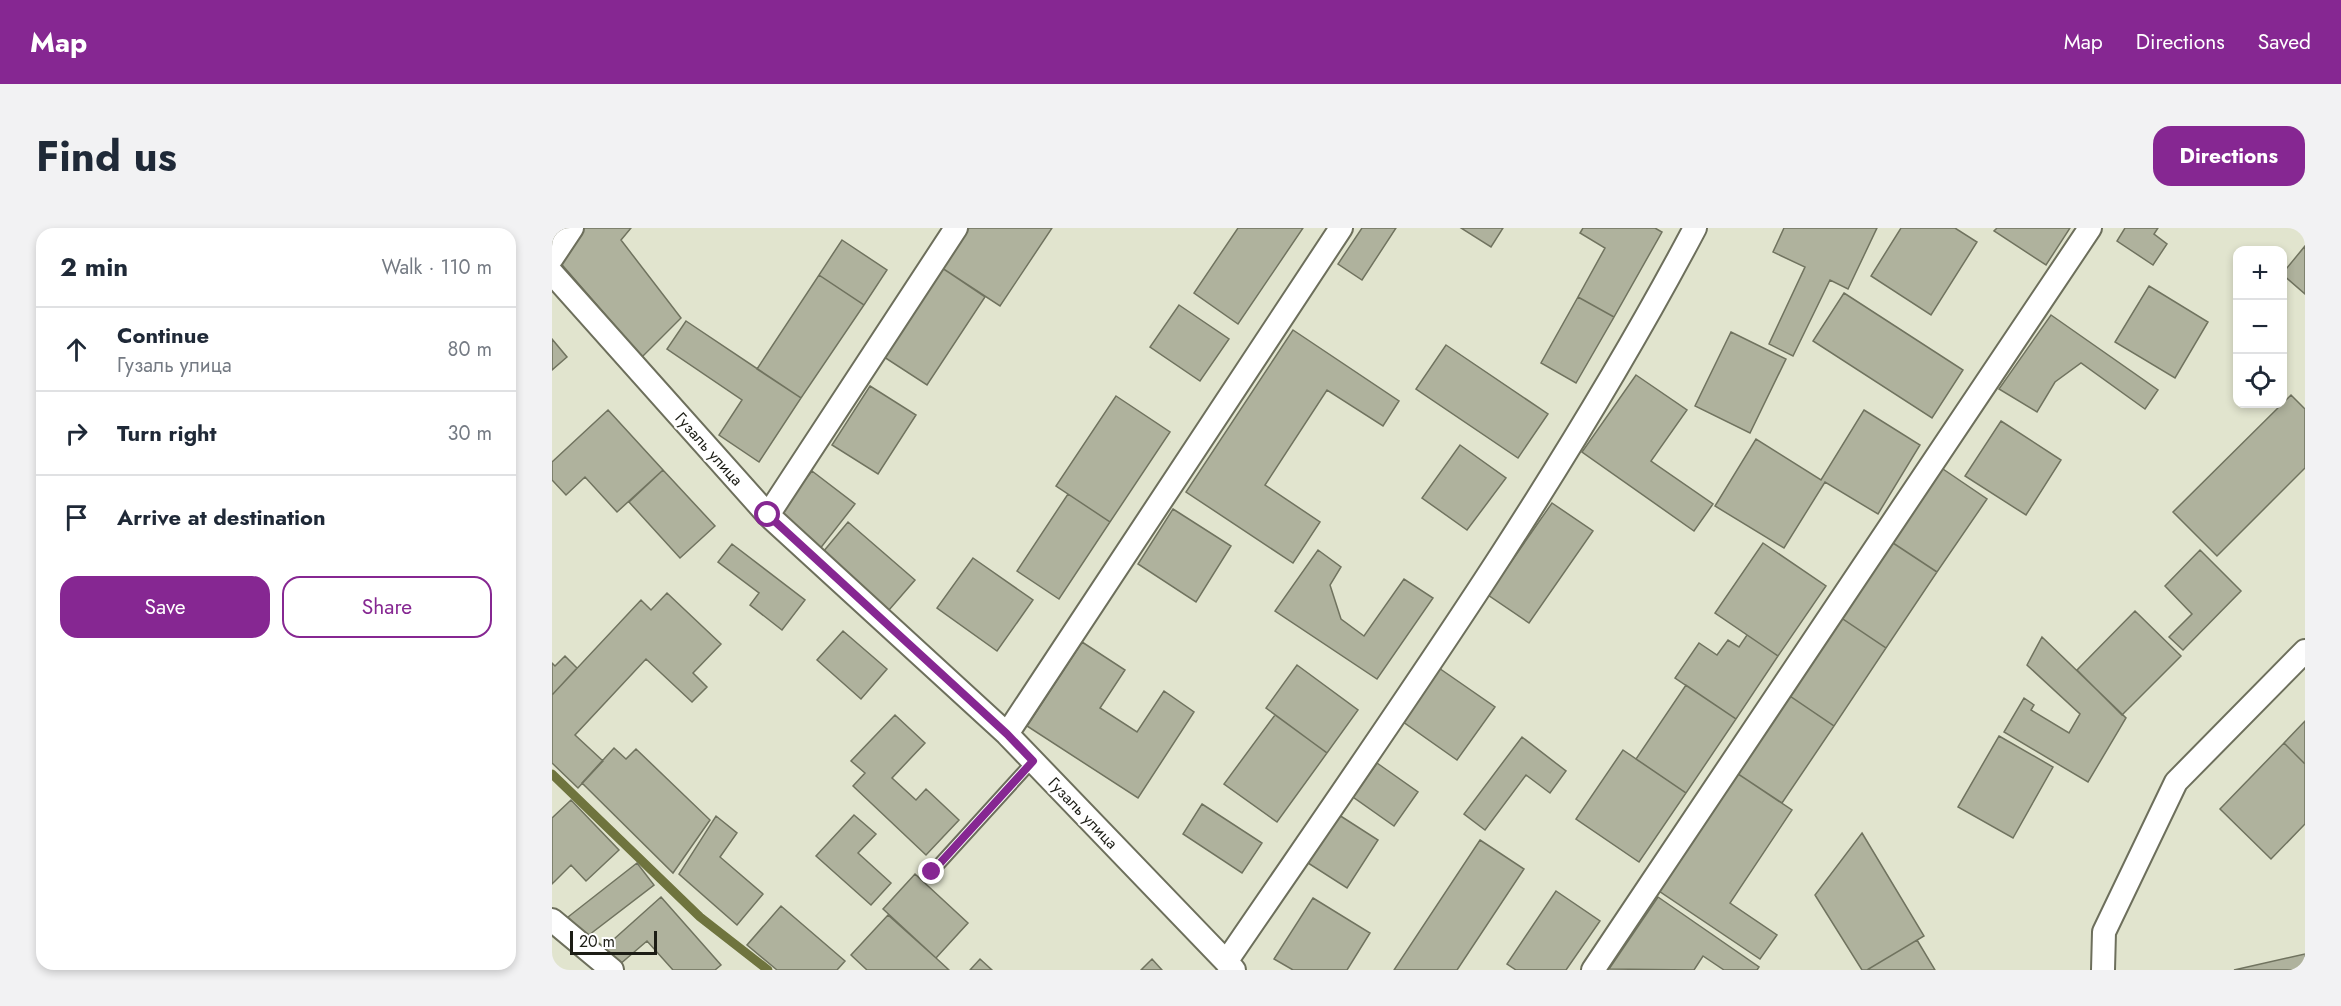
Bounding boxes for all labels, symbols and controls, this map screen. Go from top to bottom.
text: Map [30,22,87,63]
text: Map [2064,27,2103,57]
text: Directions [2136,27,2225,57]
text: Saved [2258,27,2311,57]
text: Find us [36,126,177,187]
button: Directions [2153,126,2305,186]
map controls [2233,246,2287,408]
button: + [2233,246,2287,300]
text: 2 min [60,248,128,286]
text: Walk · 110 m [382,253,492,282]
button: − [2233,300,2287,354]
text: Continue [117,319,209,351]
icon: ahead [60,333,93,366]
text: 80 m [447,335,492,364]
text: Гузаль улица [117,351,232,380]
button: locate [2233,354,2287,408]
street label: Гузаль улица [670,407,748,491]
icon: right [60,417,93,450]
text: Turn right [117,417,217,449]
text: 30 m [447,419,492,448]
icon: arrive [60,501,93,534]
text: Arrive at destination [117,501,326,533]
route start [754,501,780,527]
button: Save [60,576,270,638]
button: Share [282,576,492,638]
street label: Гузаль улица [1043,772,1123,854]
route end [918,858,944,884]
scale bar [570,928,657,956]
text: 20 m [579,930,615,953]

